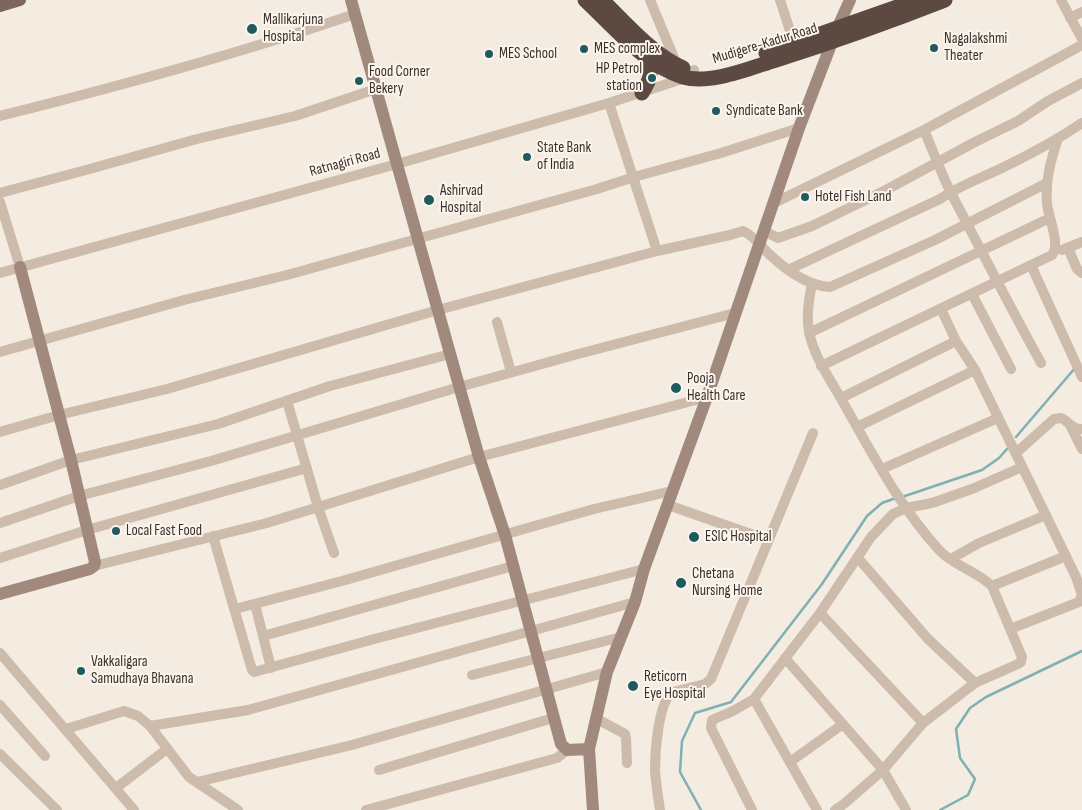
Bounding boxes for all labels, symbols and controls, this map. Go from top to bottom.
place label: Mallikarjuna Hospital [263,11,323,46]
street label: Mudigere-Kadur Road [710,20,820,68]
marker: Mallikarjuna Hospital [245,22,259,36]
place label: Nagalakshmi Theater [944,30,1007,65]
place label: MES complex [594,40,660,58]
marker: Nagalakshmi Theater [928,42,940,54]
marker: MES complex [578,43,590,55]
place label: MES School [499,45,557,63]
marker: MES School [483,48,495,60]
place label: HP Petrol station [596,60,642,95]
place label: Food Corner Bekery [369,63,430,98]
marker: HP Petrol station [646,72,658,84]
marker: Food Corner Bekery [353,75,365,87]
place label: Syndicate Bank [726,102,803,120]
marker: Syndicate Bank [710,105,722,117]
place label: State Bank of India [537,139,591,174]
street label: Ratnagiri Road [308,145,382,181]
marker: State Bank of India [521,151,533,163]
place label: Ashirvad Hospital [440,182,483,217]
place label: Hotel Fish Land [815,188,891,206]
marker: Hotel Fish Land [799,191,811,203]
marker: Ashirvad Hospital [422,193,436,207]
place label: Pooja Health Care [687,370,745,405]
marker: Pooja Health Care [669,381,683,395]
place label: Local Fast Food [126,522,202,540]
marker: Local Fast Food [110,525,122,537]
place label: ESIC Hospital [705,528,772,546]
marker: ESIC Hospital [687,530,701,544]
place label: Chetana Nursing Home [692,565,762,600]
marker: Chetana Nursing Home [674,576,688,590]
place label: Vakkaligara Samudhaya Bhavana [91,653,193,688]
marker: Vakkaligara Samudhaya Bhavana [75,665,87,677]
place label: Reticorn Eye Hospital [644,668,706,703]
marker: Reticorn Eye Hospital [626,679,640,693]

